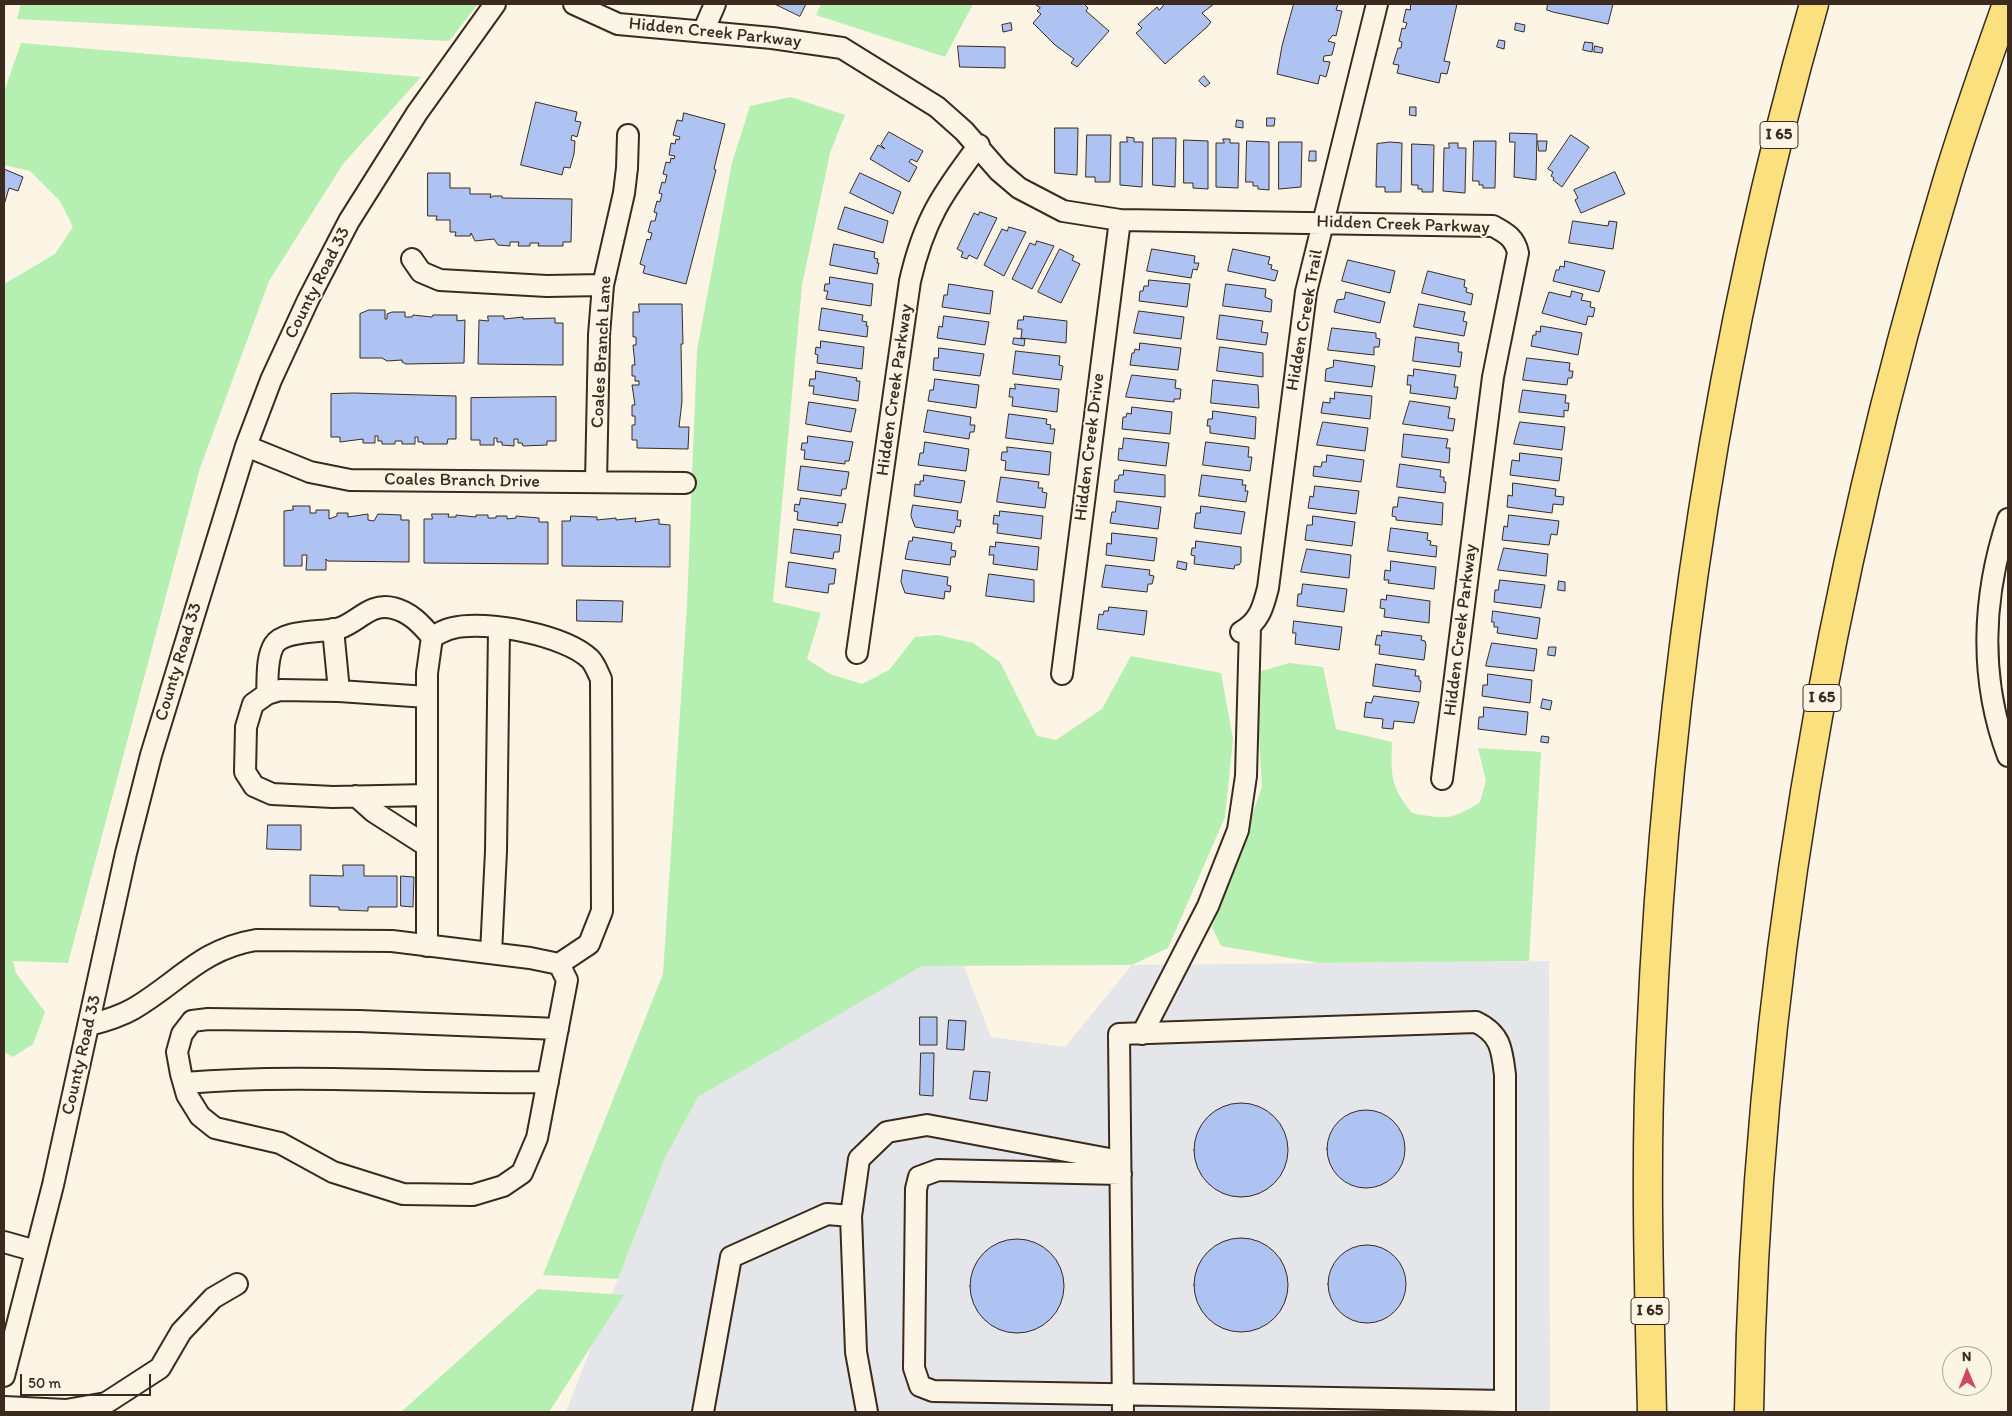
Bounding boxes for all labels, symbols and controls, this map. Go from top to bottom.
street label: Hidden Creek Parkway [628,13,802,53]
road number: I 65 [1760,122,1798,148]
street label: Hidden Creek Parkway [1316,211,1490,239]
street label: County Road 33 [281,224,355,342]
street label: Hidden Creek Trail [1282,248,1328,392]
street label: Coales Branch Lane [587,275,617,429]
street label: Hidden Creek Parkway [872,303,918,477]
street label: Hidden Creek Drive [1070,372,1110,522]
street label: Coales Branch Drive [384,469,540,493]
street label: Hidden Creek Parkway [1440,543,1482,717]
street label: County Road 33 [151,600,207,724]
road number: I 65 [1803,684,1841,711]
street label: County Road 33 [58,993,106,1117]
road number: I 65 [1631,1298,1669,1324]
north arrow [1942,1346,1992,1396]
text: N [1962,1348,1972,1365]
scale bar [22,1364,154,1396]
text: 50 m [28,1374,61,1392]

